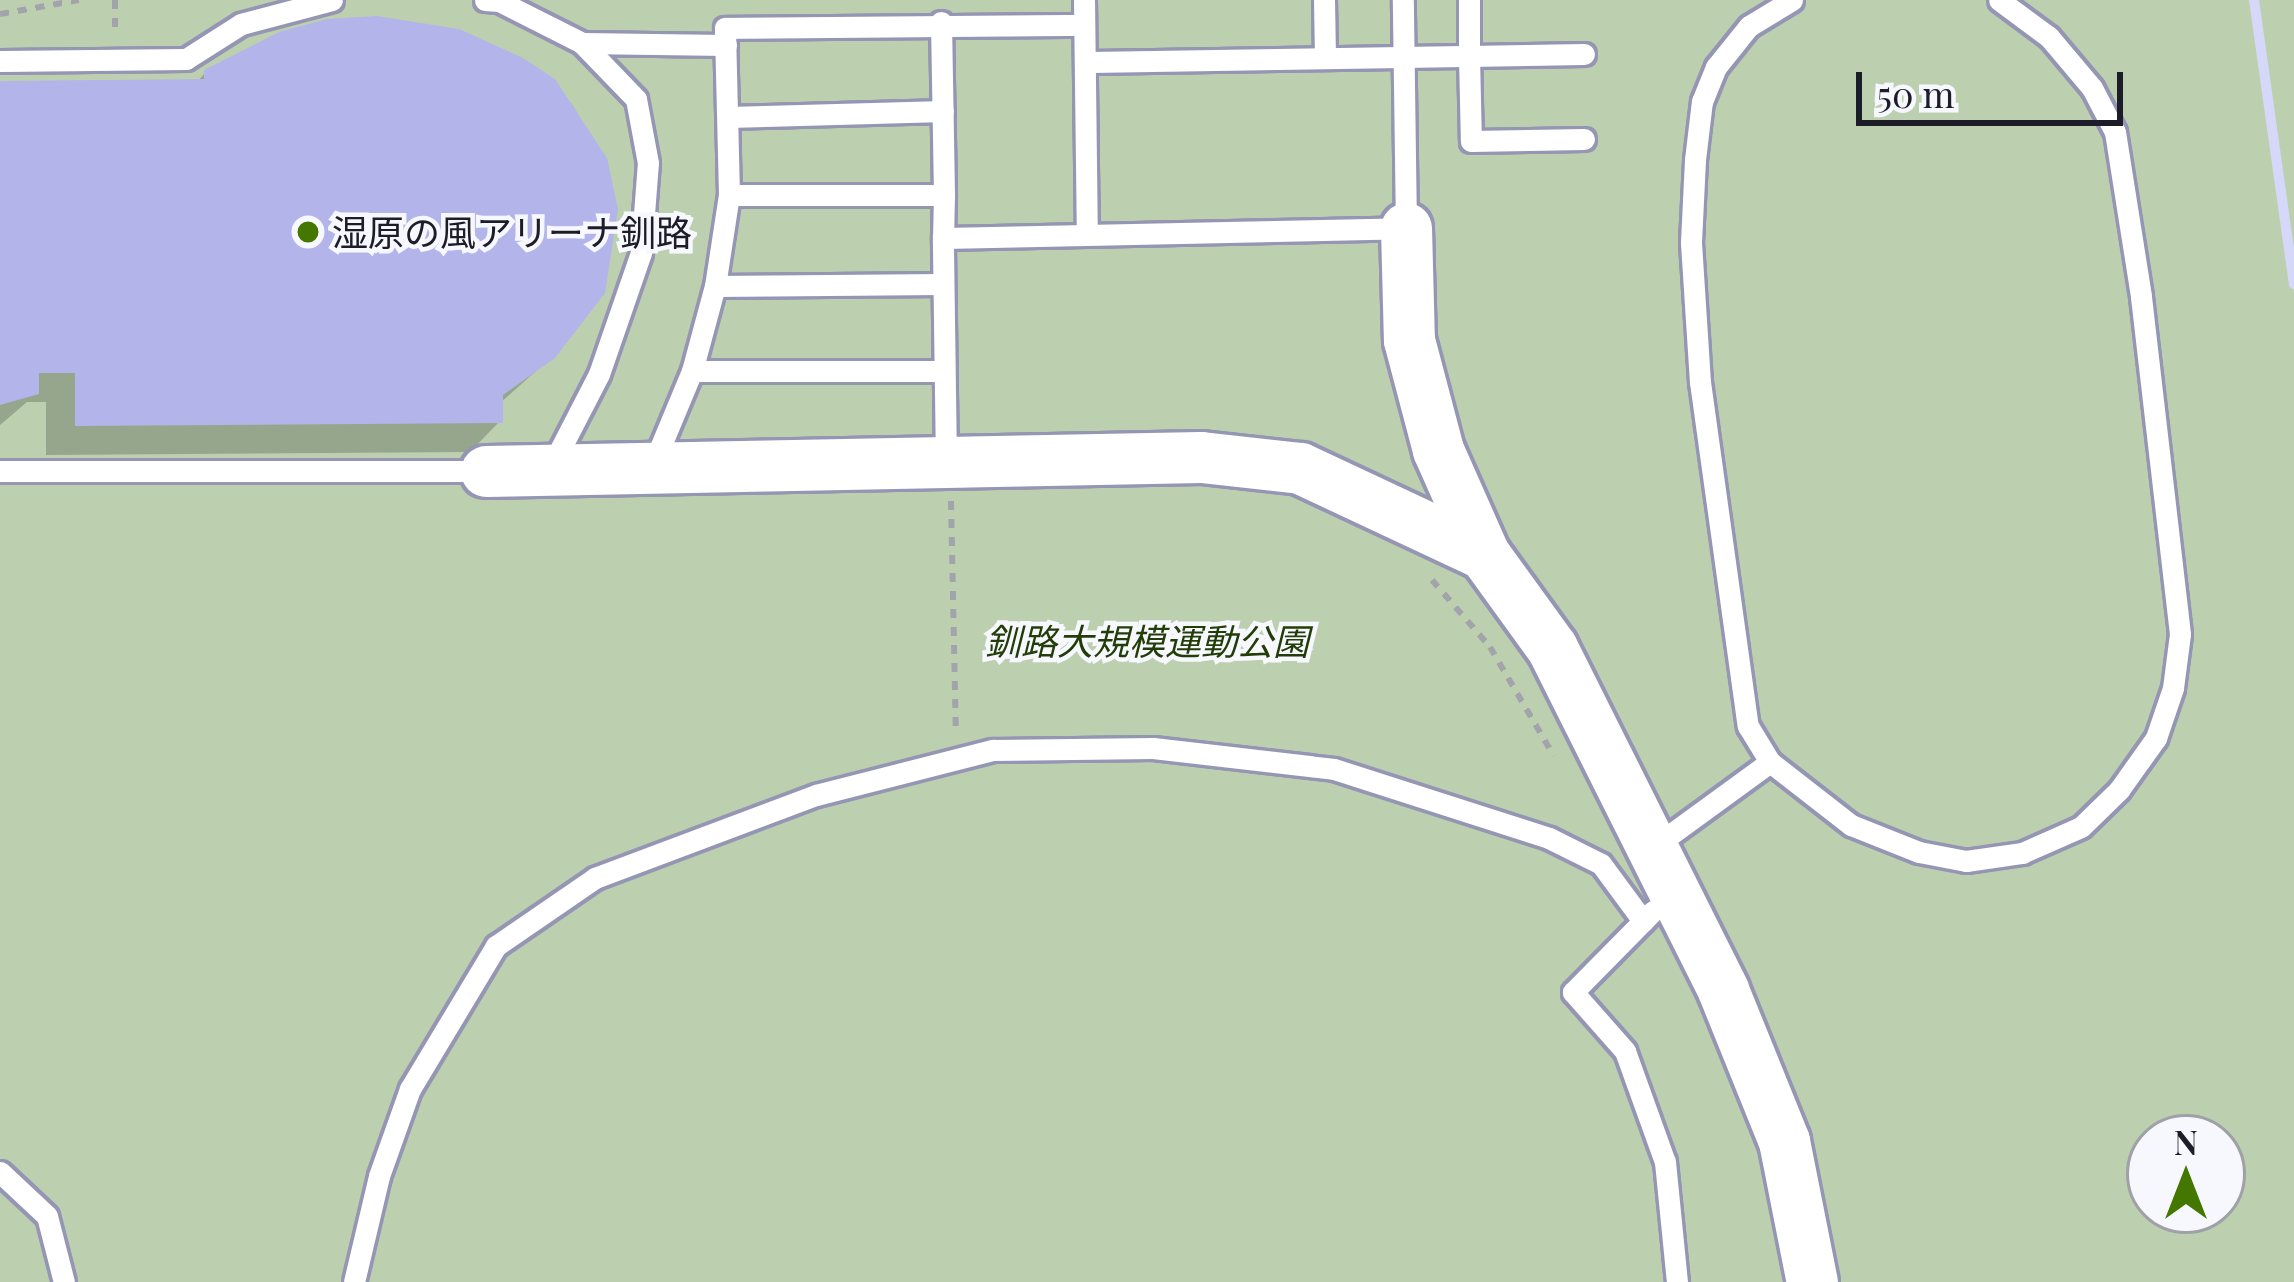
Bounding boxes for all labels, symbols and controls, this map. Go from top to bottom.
scale bar [1862,48,2129,122]
text: 50 m [1877,69,1954,117]
place label: 湿原の風アリーナ釧路 [332,210,692,254]
marker: 湿原の風アリーナ釧路 [295,219,321,245]
park label: 釧路大規模運動公園 [985,619,1309,663]
north arrow [2126,1114,2246,1234]
text: N [2174,1119,2198,1163]

